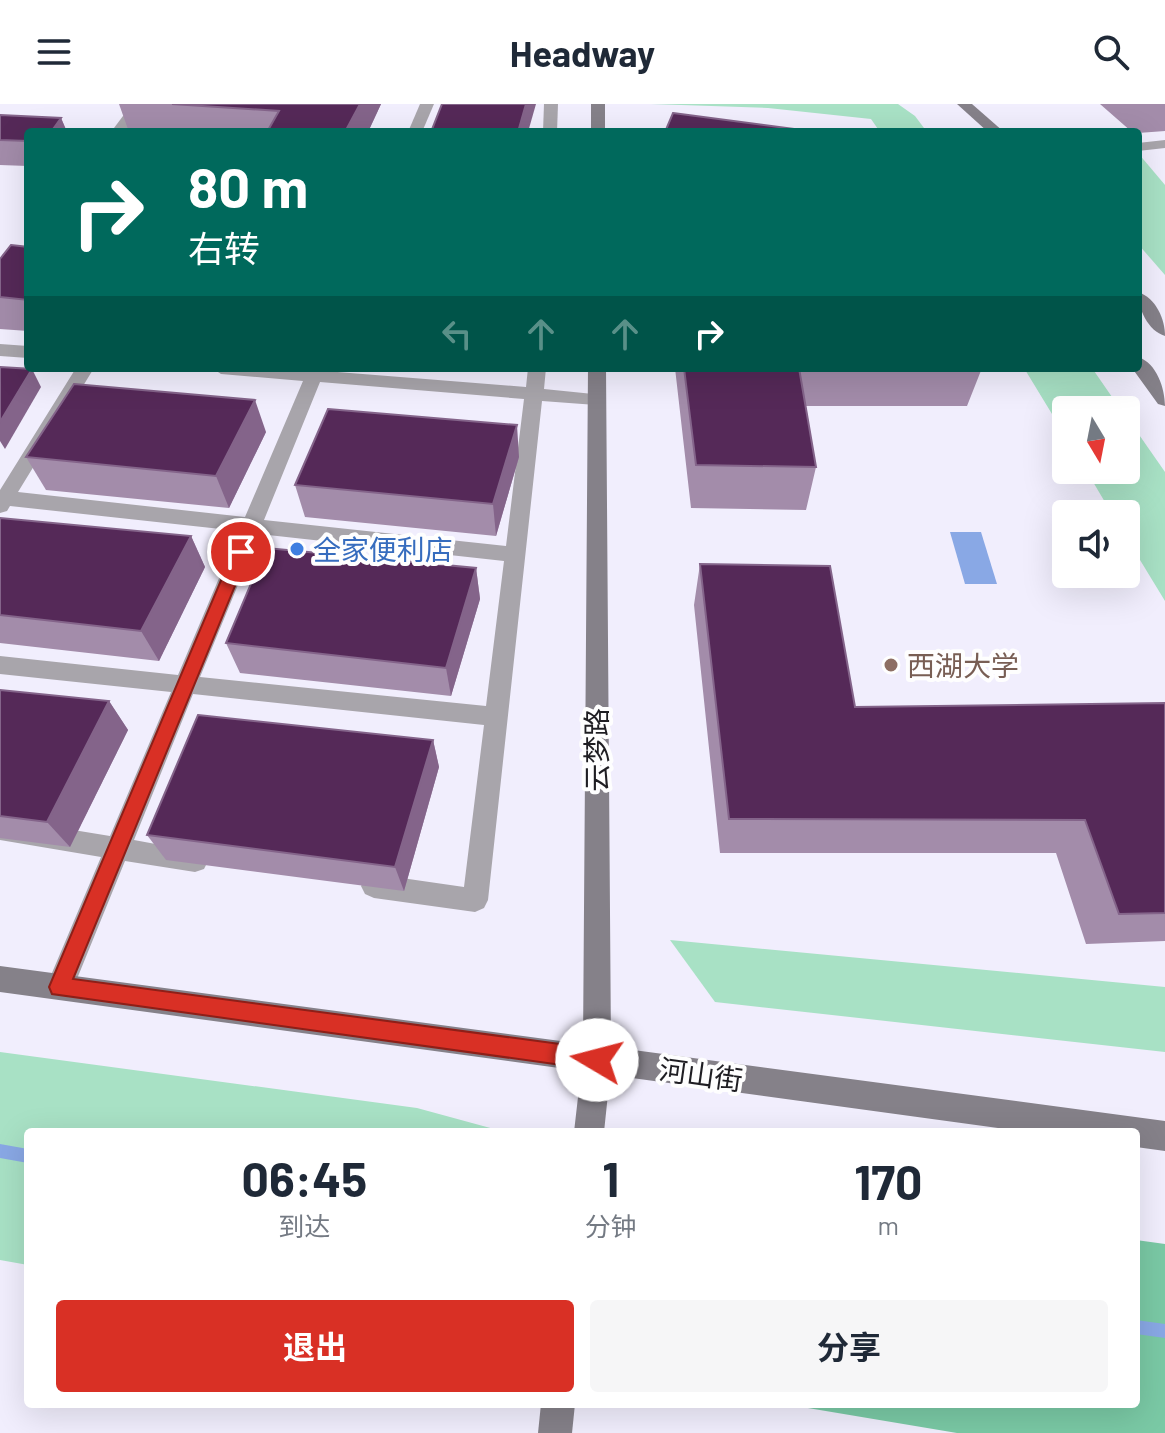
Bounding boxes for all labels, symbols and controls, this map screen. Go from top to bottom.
icon: menu [32,30,76,74]
icon: search [1089,30,1133,74]
text: Headway [510,31,655,74]
text: 80 m [188,152,308,219]
icon: right [56,160,160,264]
text: 右转 [188,226,260,269]
icon: left [435,312,479,356]
icon: ahead [519,312,563,356]
icon: ahead [603,312,647,356]
icon: right [687,312,731,356]
north arrow [1052,396,1140,484]
map controls [1052,396,1140,588]
button: sound [1052,500,1140,588]
pin [207,518,275,586]
icon: arrive [219,530,263,574]
place label: 全家便利店 [313,532,453,566]
marker: 全家便利店 [288,540,306,558]
place label: 西湖大学 [907,648,1019,682]
marker: 西湖大学 [882,656,900,674]
street label: 云梦路 [579,708,613,792]
position arrow [555,1018,639,1102]
street label: 河山街 [657,1051,745,1097]
text: 06:45 [242,1149,367,1207]
text: 1 [602,1149,619,1207]
text: 170 [854,1152,922,1210]
text: m [878,1209,899,1240]
text: 到达 [278,1210,330,1241]
text: 分钟 [585,1210,637,1241]
button: 退出 [56,1300,574,1392]
button: 分享 [590,1300,1108,1392]

